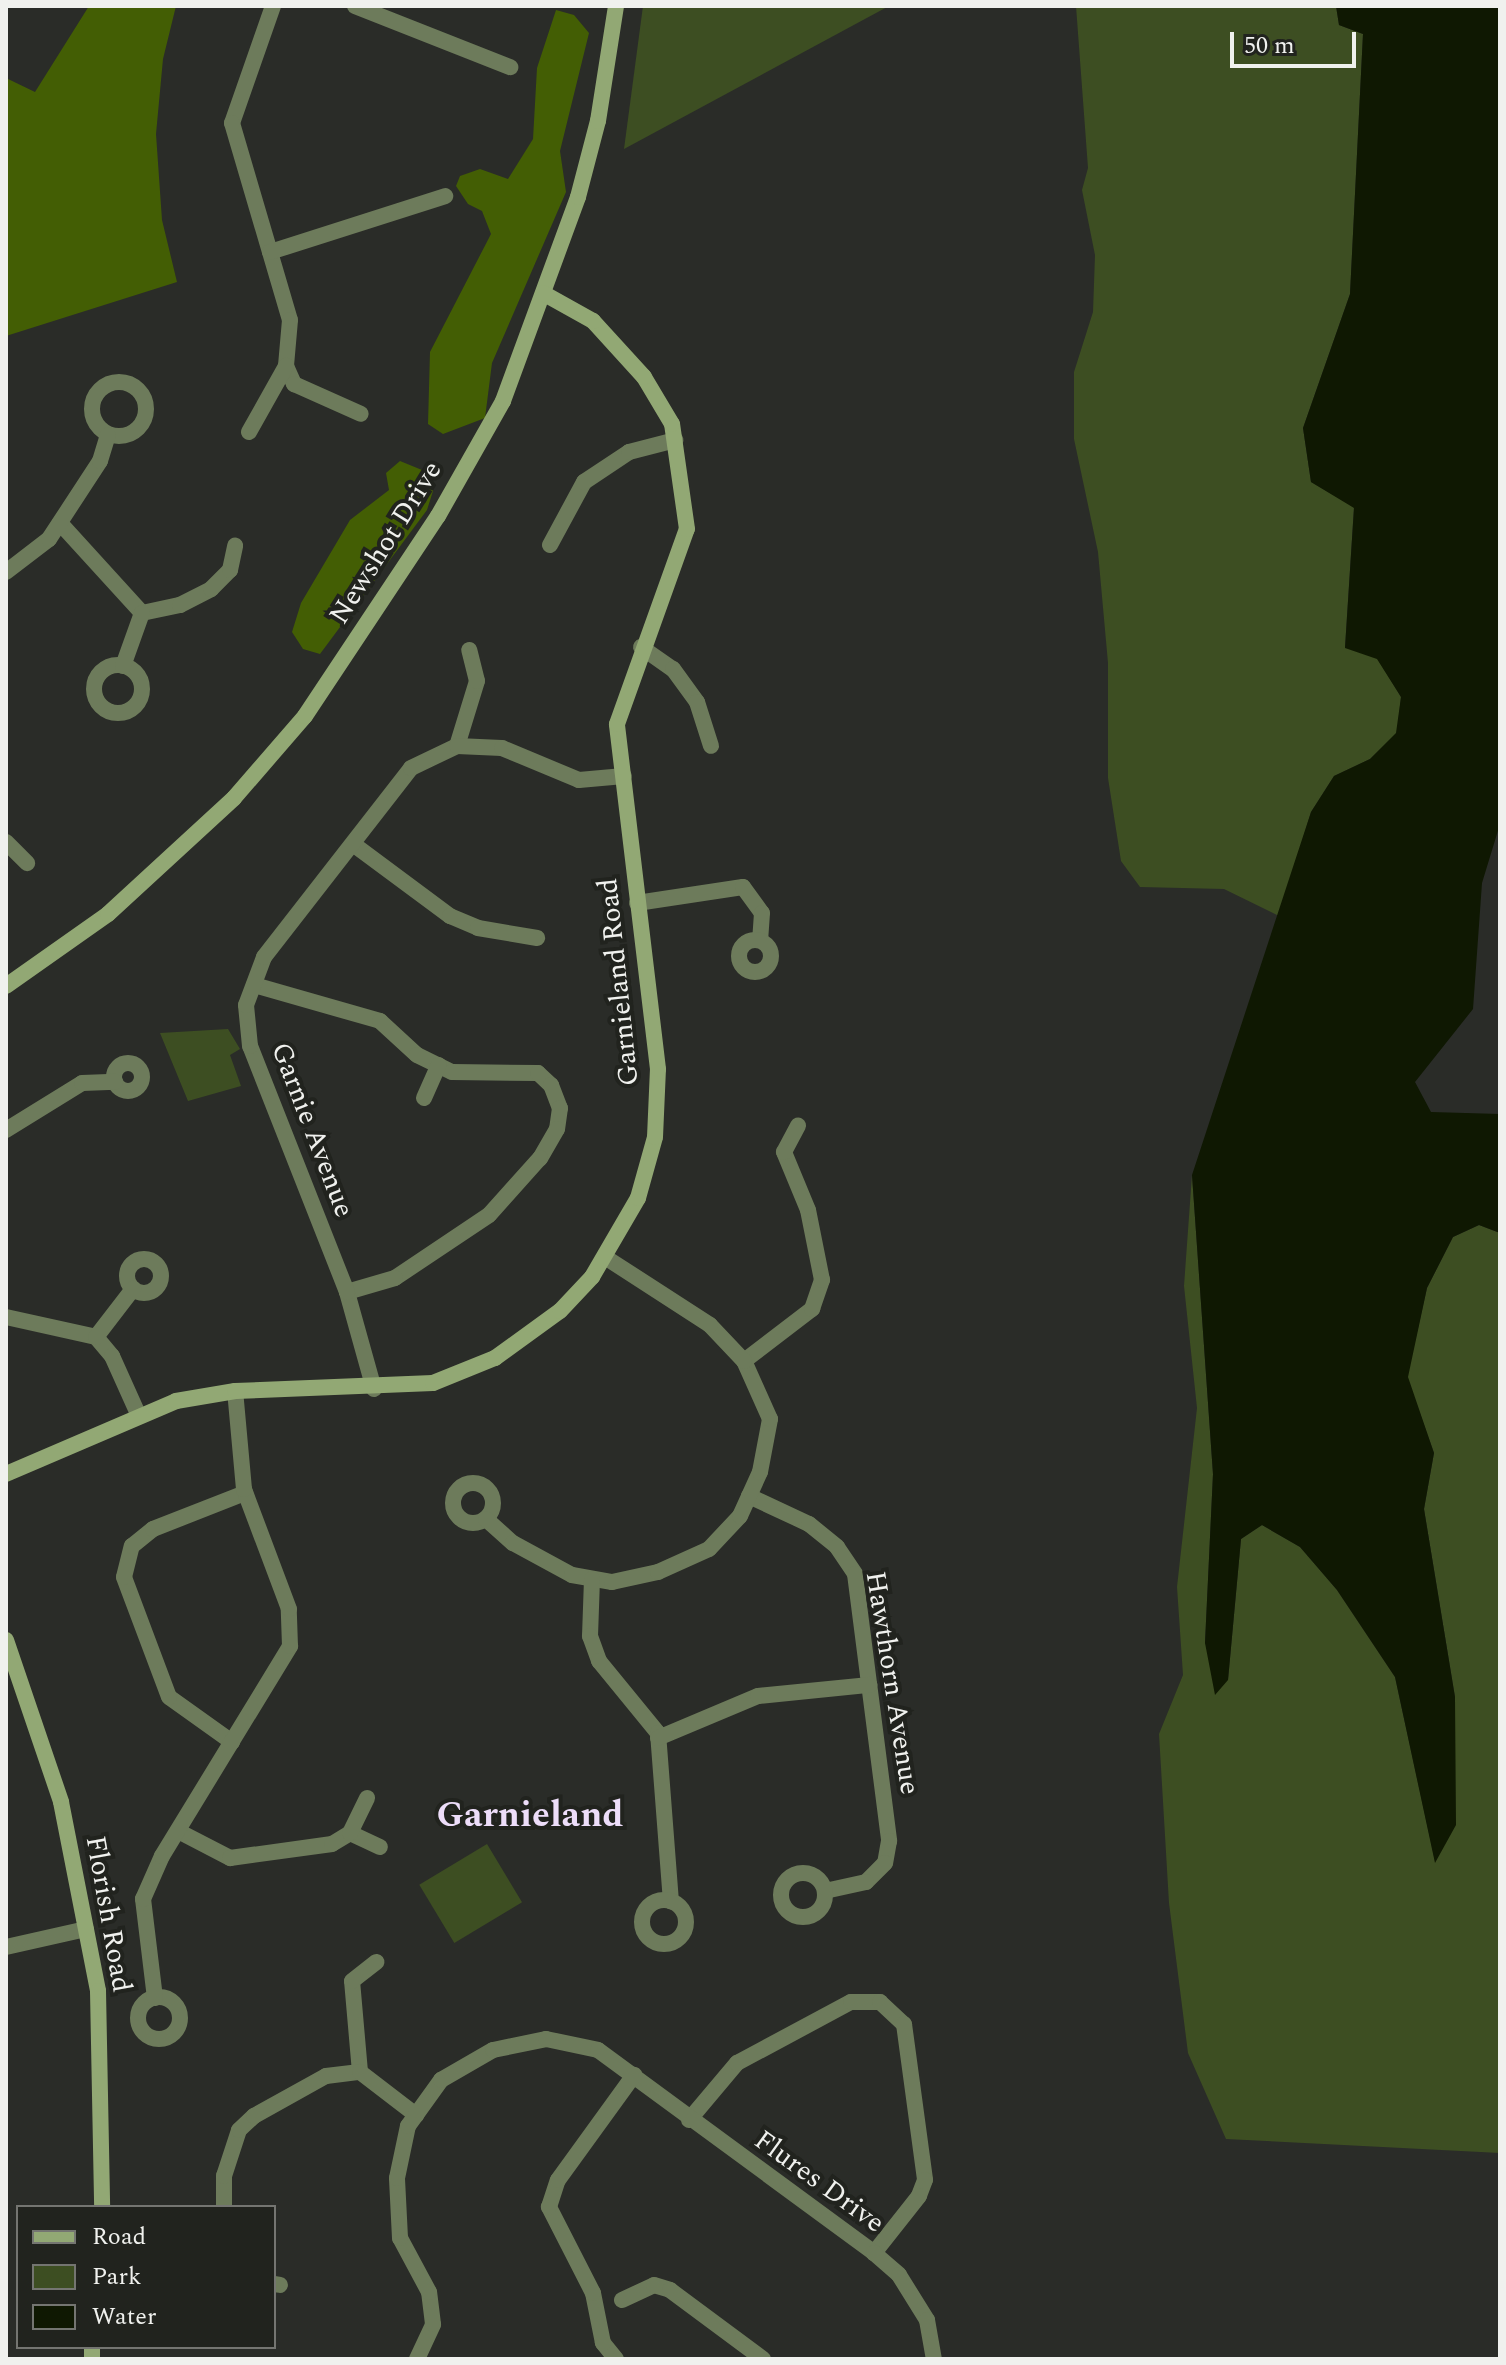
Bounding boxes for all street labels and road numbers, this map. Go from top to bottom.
street label: Newshot Drive [322,455,450,631]
street label: Garnieland Road [591,876,647,1088]
street label: Garnie Avenue [263,1038,361,1222]
street label: Hawthorn Avenue [858,1569,926,1797]
street label: Florish Road [78,1833,138,1995]
street label: Flures Drive [747,2123,891,2241]

